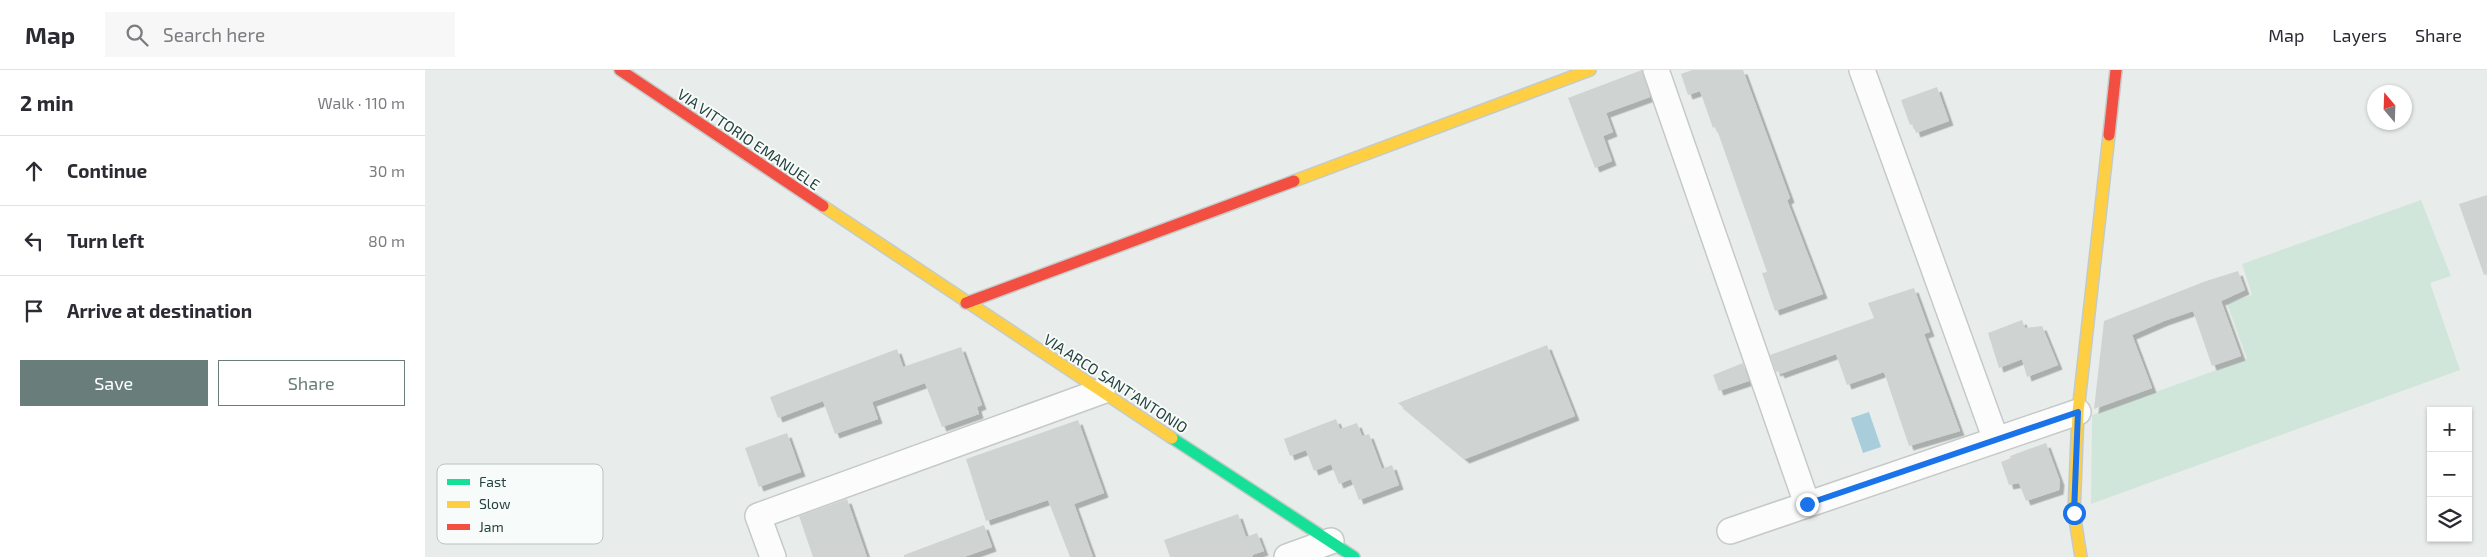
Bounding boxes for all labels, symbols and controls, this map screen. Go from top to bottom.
search box [105,12,455,57]
text: Map [25,20,75,49]
icon: search [123,21,151,49]
text: Search here [163,23,265,46]
text: Map [2268,24,2304,46]
text: Layers [2332,24,2387,46]
text: Share [2415,24,2462,46]
street label: VIA VITTORIO EMANUELE [674,85,824,193]
north arrow [2367,85,2412,130]
text: 2 min [20,90,74,115]
text: Walk · 110 m [318,93,405,112]
icon: ahead [20,157,48,185]
text: Continue [67,159,147,182]
text: 30 m [369,161,405,180]
icon: left [20,227,48,255]
text: Turn left [67,229,144,252]
text: 80 m [368,231,405,250]
icon: arrive [20,297,48,325]
text: Arrive at destination [67,299,252,322]
street label: VIA ARCO SANT'ANTONIO [1041,330,1191,436]
button: Save [20,360,208,406]
button: Share [218,360,405,406]
map controls [2427,407,2472,542]
button: + [2427,407,2472,452]
button: − [2427,452,2472,497]
legend [437,464,603,544]
text: Fast [479,473,506,490]
route end [1796,493,1819,516]
text: Slow [479,495,511,512]
button: layers [2427,497,2472,542]
route start [2063,502,2086,525]
text: Jam [479,518,504,535]

